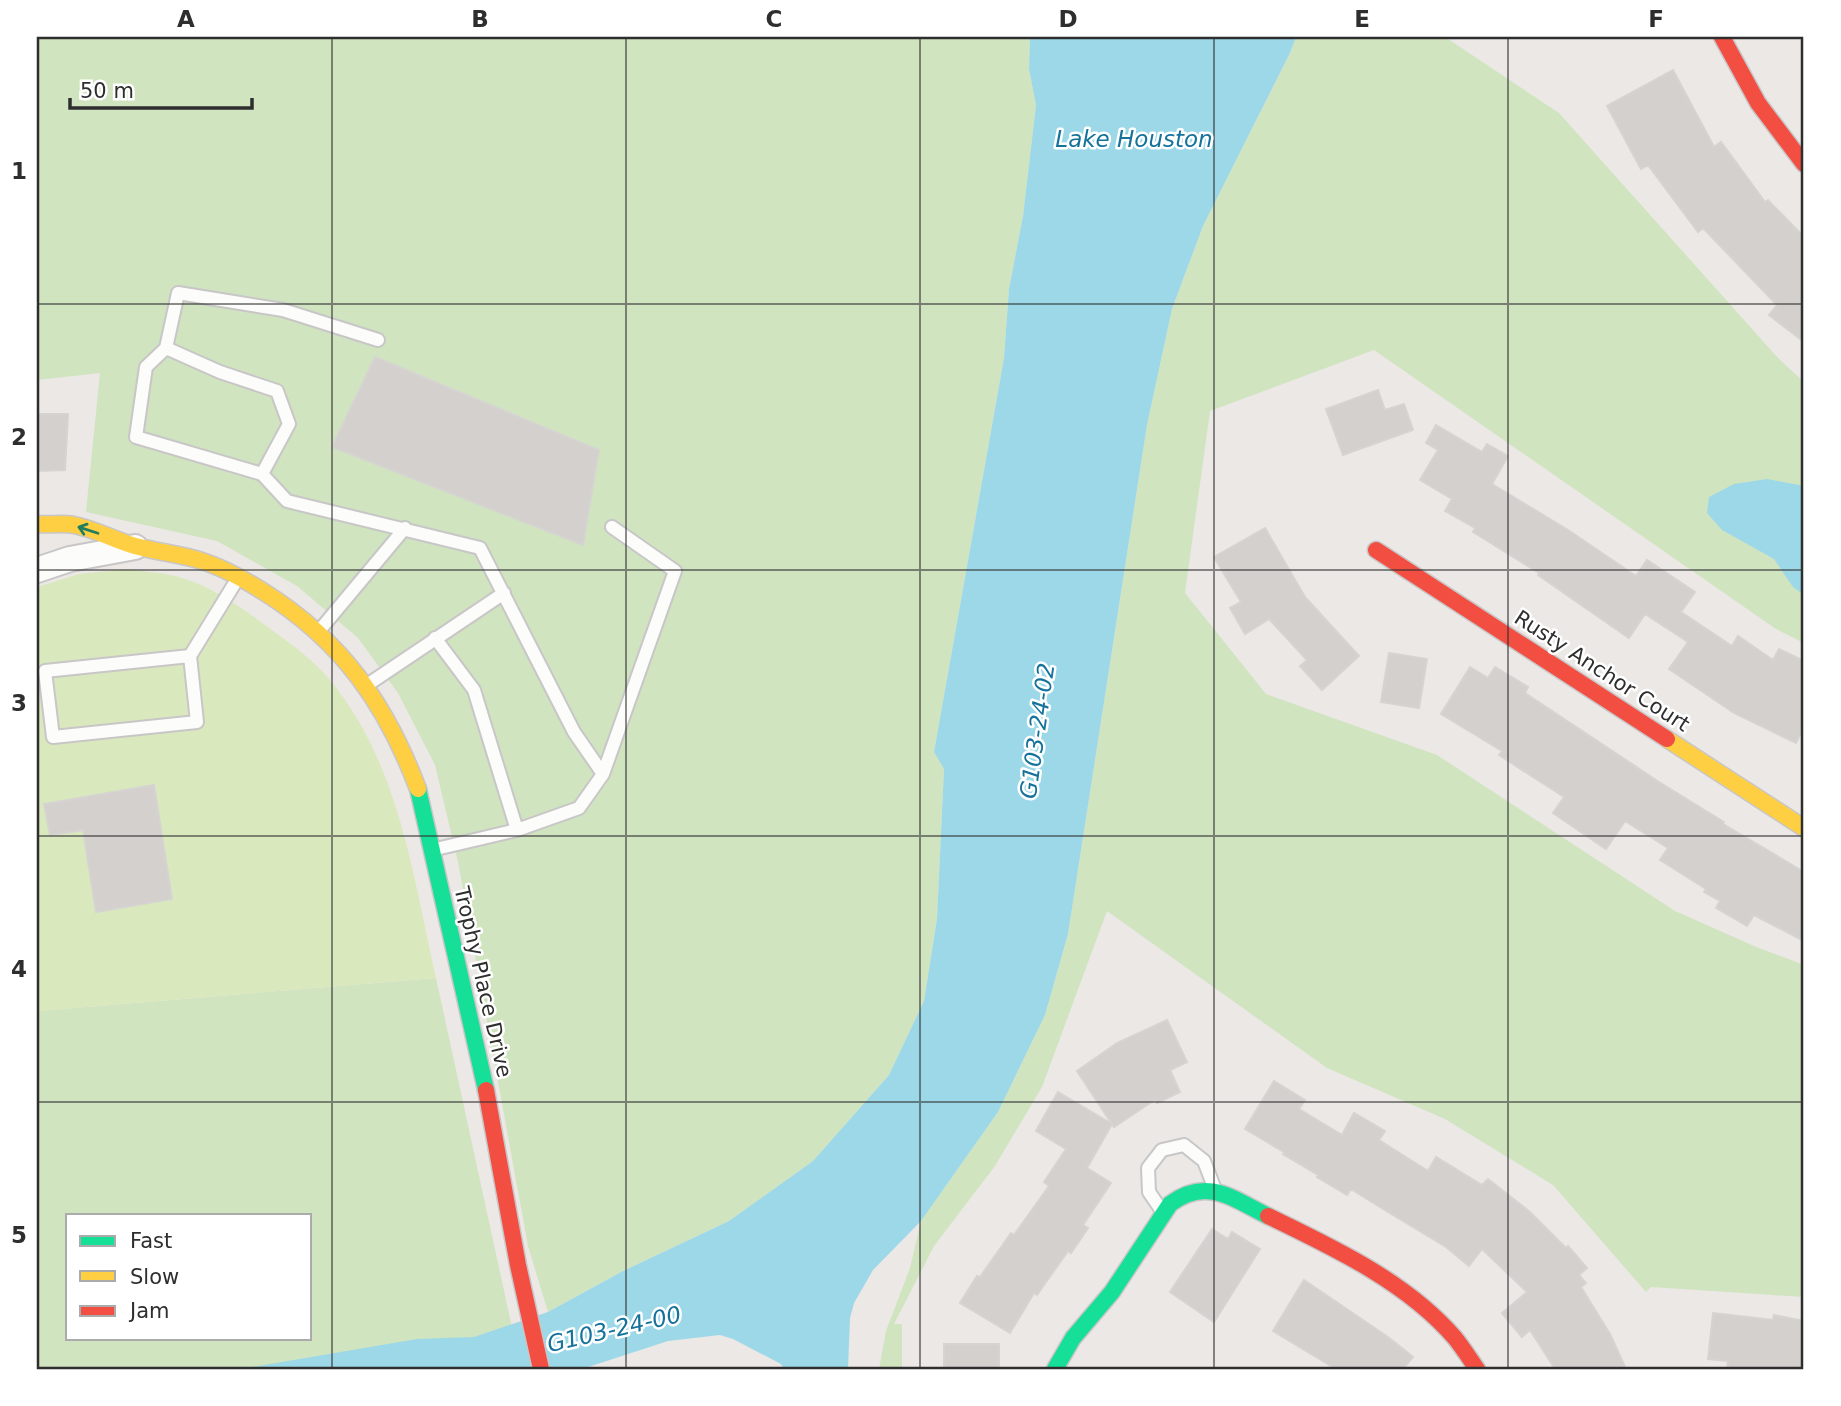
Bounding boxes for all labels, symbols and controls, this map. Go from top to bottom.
text: A [177,6,195,32]
text: B [471,6,489,32]
text: C [766,6,782,32]
text: D [1058,6,1078,32]
text: E [1354,6,1370,32]
text: F [1648,6,1664,32]
scale bar [70,66,252,110]
text: 50 m [80,79,134,103]
water label: Lake Houston [1055,126,1213,152]
text: 1 [11,158,27,184]
text: 2 [11,424,27,450]
one-way arrow [77,523,99,535]
street label: Rusty Anchor Court [1510,605,1694,737]
water label: G103-24-02 [1015,661,1059,801]
text: 3 [11,690,27,716]
street label: Trophy Place Drive [449,883,517,1080]
text: 4 [11,956,27,982]
legend [66,1214,312,1340]
text: 5 [11,1222,27,1248]
text: Fast [130,1229,172,1253]
text: Slow [130,1265,179,1289]
text: Jam [128,1299,170,1323]
water label: G103-24-00 [544,1301,684,1357]

